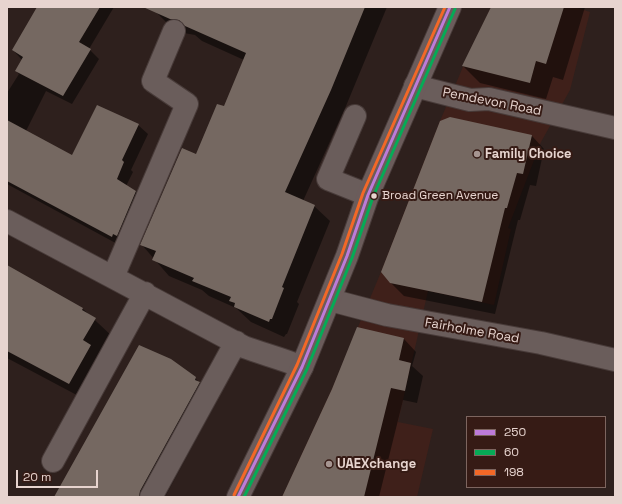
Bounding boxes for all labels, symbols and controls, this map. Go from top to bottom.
street label: Pemdevon Road [441,85,543,119]
place label: Family Choice [485,146,572,162]
marker: Family Choice [472,149,482,159]
place label: Broad Green Avenue [382,189,498,203]
marker: Broad Green Avenue [369,191,379,201]
street label: Fairholme Road [423,315,521,347]
legend [466,416,606,488]
text: 250 [504,424,526,440]
text: 60 [504,444,519,460]
place label: UAEXchange [337,456,416,472]
marker: UAEXchange [324,459,334,469]
scale bar [18,462,100,488]
text: 198 [504,464,524,480]
text: 20 m [23,469,51,485]

